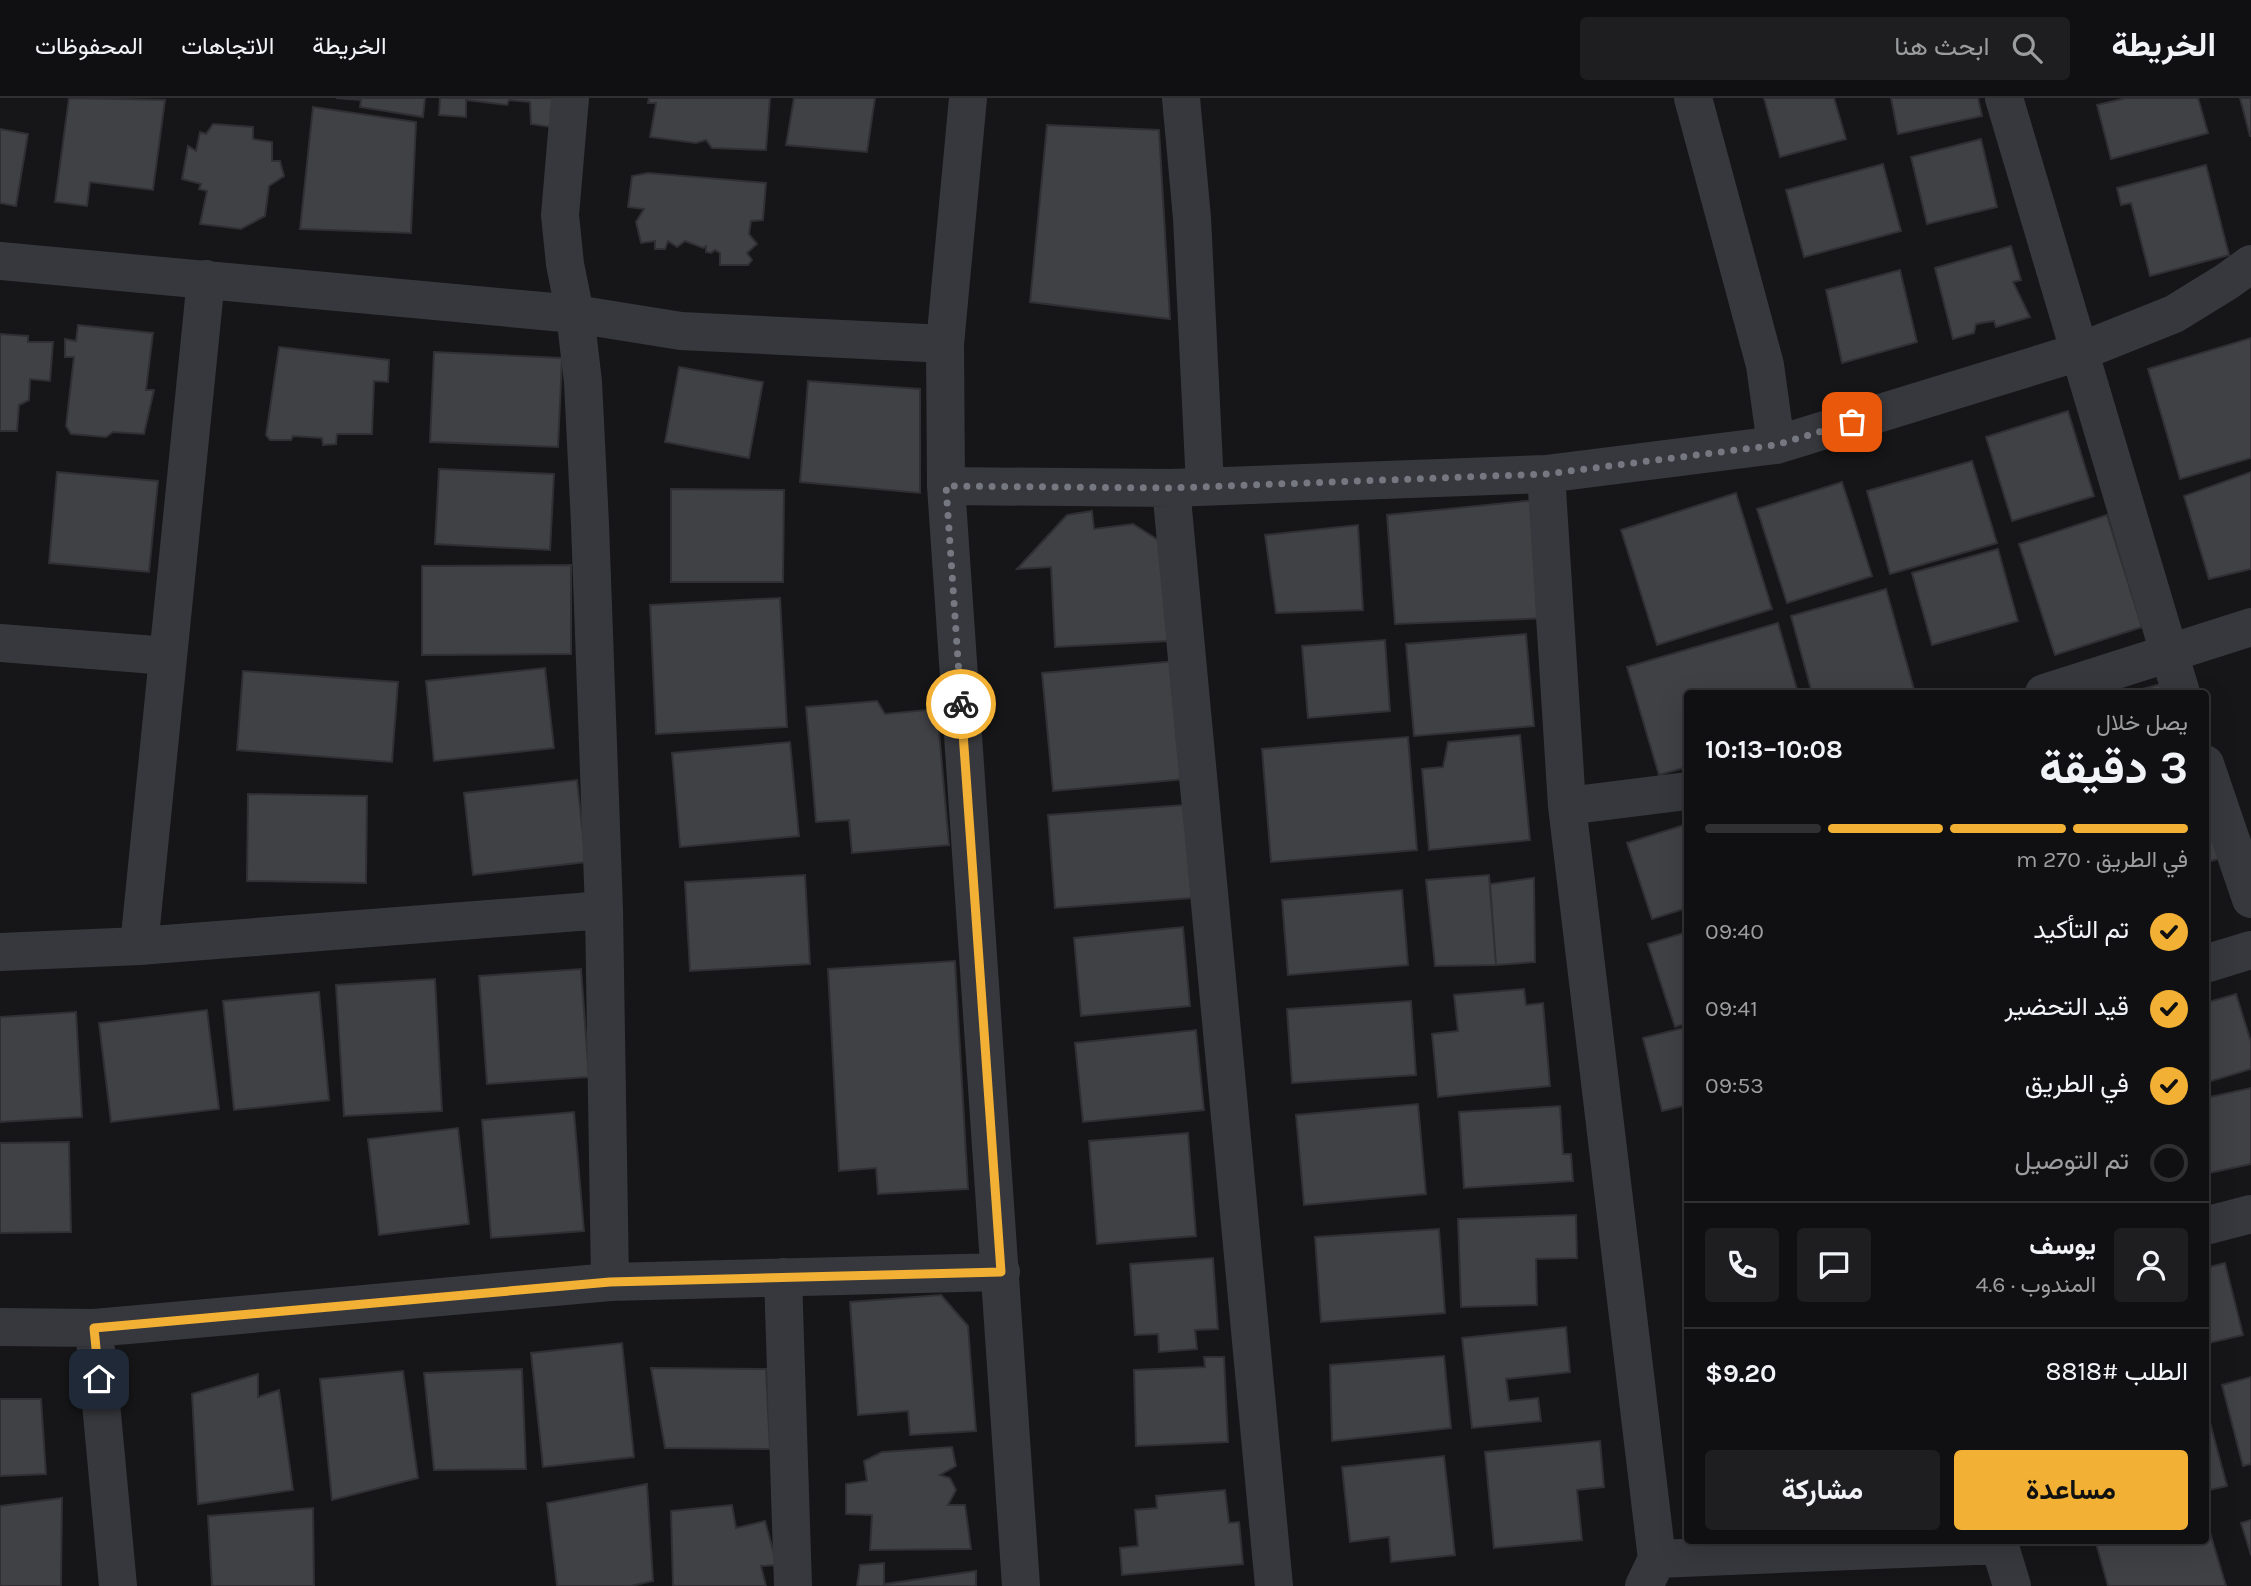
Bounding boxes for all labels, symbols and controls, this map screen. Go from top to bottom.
search box [1580,17,2070,80]
text: الخريطة [2112,26,2216,64]
icon: search [2008,29,2046,67]
text: ابحث هنا [1894,31,1990,62]
text: المحفوظات [35,32,143,60]
text: الاتجاهات [181,32,274,60]
text: الخريطة [312,32,387,60]
pin [1822,392,1882,452]
icon: bag [1833,403,1871,441]
courier [926,669,996,739]
icon: bike [942,685,980,723]
text: يصل خلال [2096,709,2188,736]
text: 10:08–10:13 [1705,734,1843,765]
text: 3 دقيقة [2039,741,2188,795]
text: في الطريق · 270 m [2016,846,2188,873]
icon: check [2150,913,2188,951]
text: تم التأكيد [2033,914,2129,945]
text: 09:40 [1705,918,1764,945]
icon: check [2150,990,2188,1028]
text: قيد التحضير [2004,991,2129,1022]
text: 09:41 [1705,995,1758,1022]
icon: check [2150,1067,2188,1105]
text: في الطريق [2025,1068,2129,1099]
text: 09:53 [1705,1072,1764,1099]
text: تم التوصيل [2014,1145,2129,1176]
button: phone [1705,1228,1779,1302]
button: chat [1797,1228,1871,1302]
button: person [2114,1228,2188,1302]
text: يوسف [2029,1230,2096,1261]
text: المندوب · 4.6 [1975,1271,2096,1298]
pin [69,1349,129,1409]
text: الطلب #8818 [2046,1356,2188,1387]
text: $9.20 [1705,1358,1777,1389]
icon: home [80,1360,118,1398]
button: مشاركة [1705,1450,1940,1530]
button: مساعدة [1954,1450,2188,1530]

